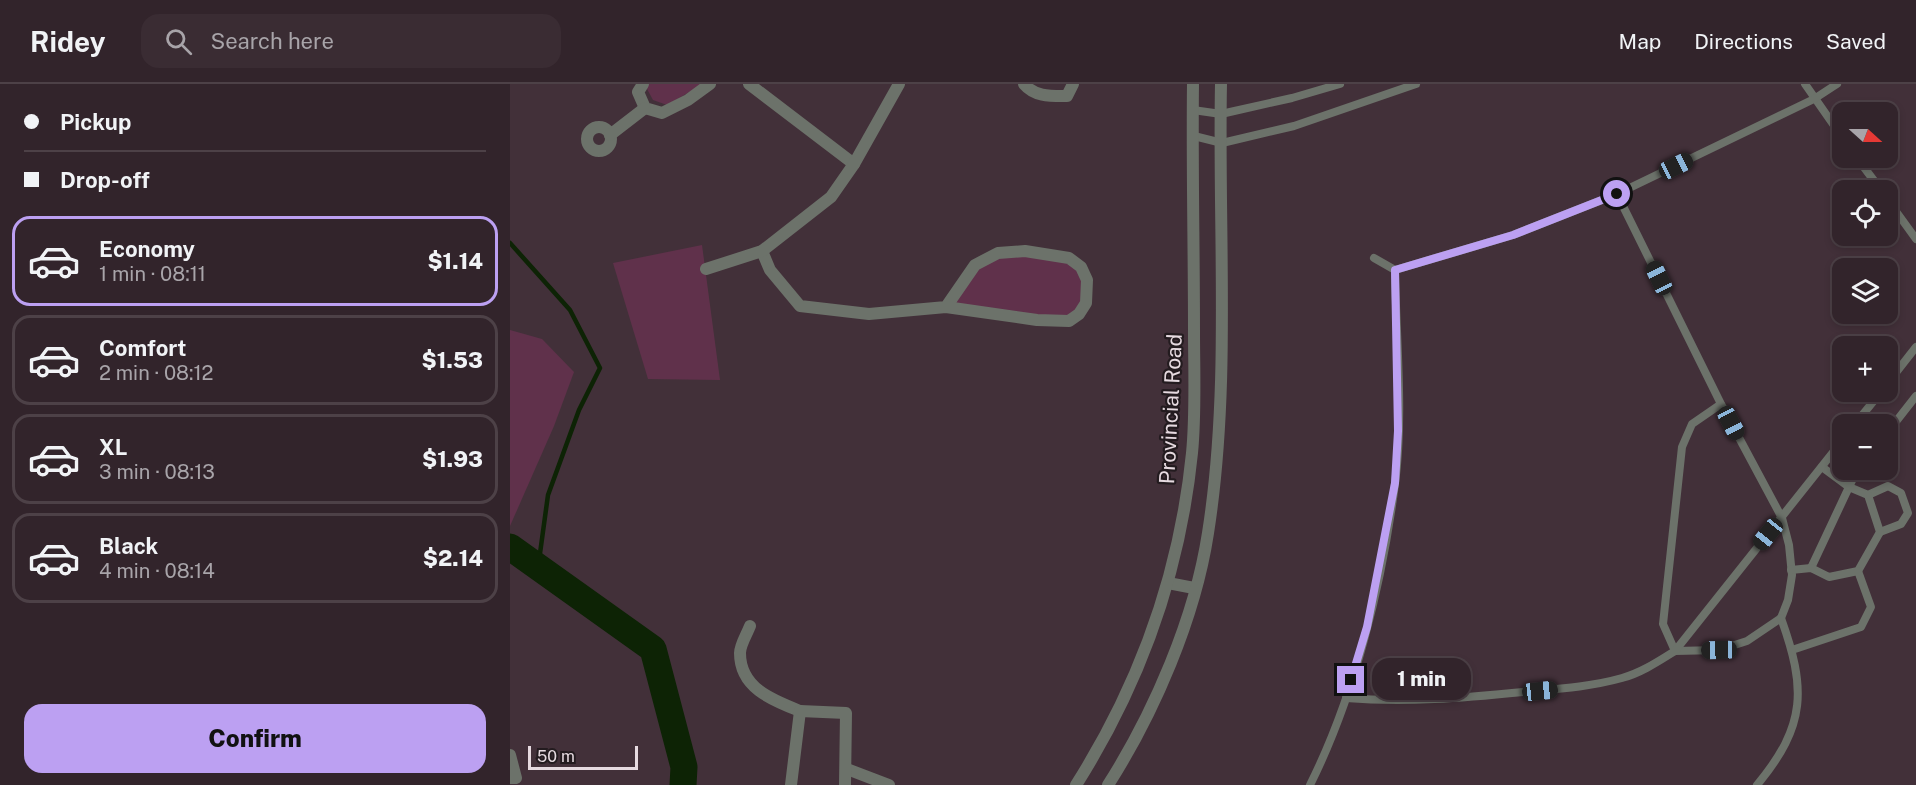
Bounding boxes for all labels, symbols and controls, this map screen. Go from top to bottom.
search box [141,14,561,68]
text: Ridey [30,25,105,58]
icon: search [162,25,195,58]
text: Search here [210,28,334,54]
text: Map [1619,29,1661,54]
text: Directions [1694,29,1793,54]
text: Saved [1826,29,1886,54]
north arrow [1832,102,1898,168]
map controls [1832,102,1898,480]
text: Pickup [60,109,131,135]
car [1656,150,1696,182]
text: Drop-off [60,167,150,193]
route start [1603,180,1630,207]
button: locate [1832,180,1898,246]
icon: car [27,234,81,288]
text: Economy [99,236,195,262]
text: $1.14 [427,248,483,274]
car [1643,258,1675,298]
button: layers [1832,258,1898,324]
text: 1 min · 08:11 [99,262,206,286]
icon: car [27,333,81,387]
street label: Provincial Road [1154,333,1187,485]
text: Comfort [99,335,186,361]
button: + [1832,336,1898,402]
text: $1.53 [422,347,483,373]
text: 2 min · 08:12 [99,361,214,385]
car [1715,403,1747,443]
button: − [1832,414,1898,480]
icon: car [27,432,81,486]
text: XL [99,434,127,460]
text: $1.93 [422,446,483,472]
text: 3 min · 08:13 [99,460,215,484]
car [1750,514,1786,554]
icon: car [27,531,81,585]
text: Black [99,533,158,559]
text: $2.14 [423,545,483,571]
text: 4 min · 08:14 [99,559,215,583]
car [1701,641,1737,659]
callout: 1 min [1372,659,1471,701]
route end [1337,666,1364,693]
text: 1 min [1397,667,1446,691]
car [1521,680,1559,702]
button: Confirm [24,704,486,773]
scale bar [528,743,638,770]
text: 50 m [537,747,575,766]

